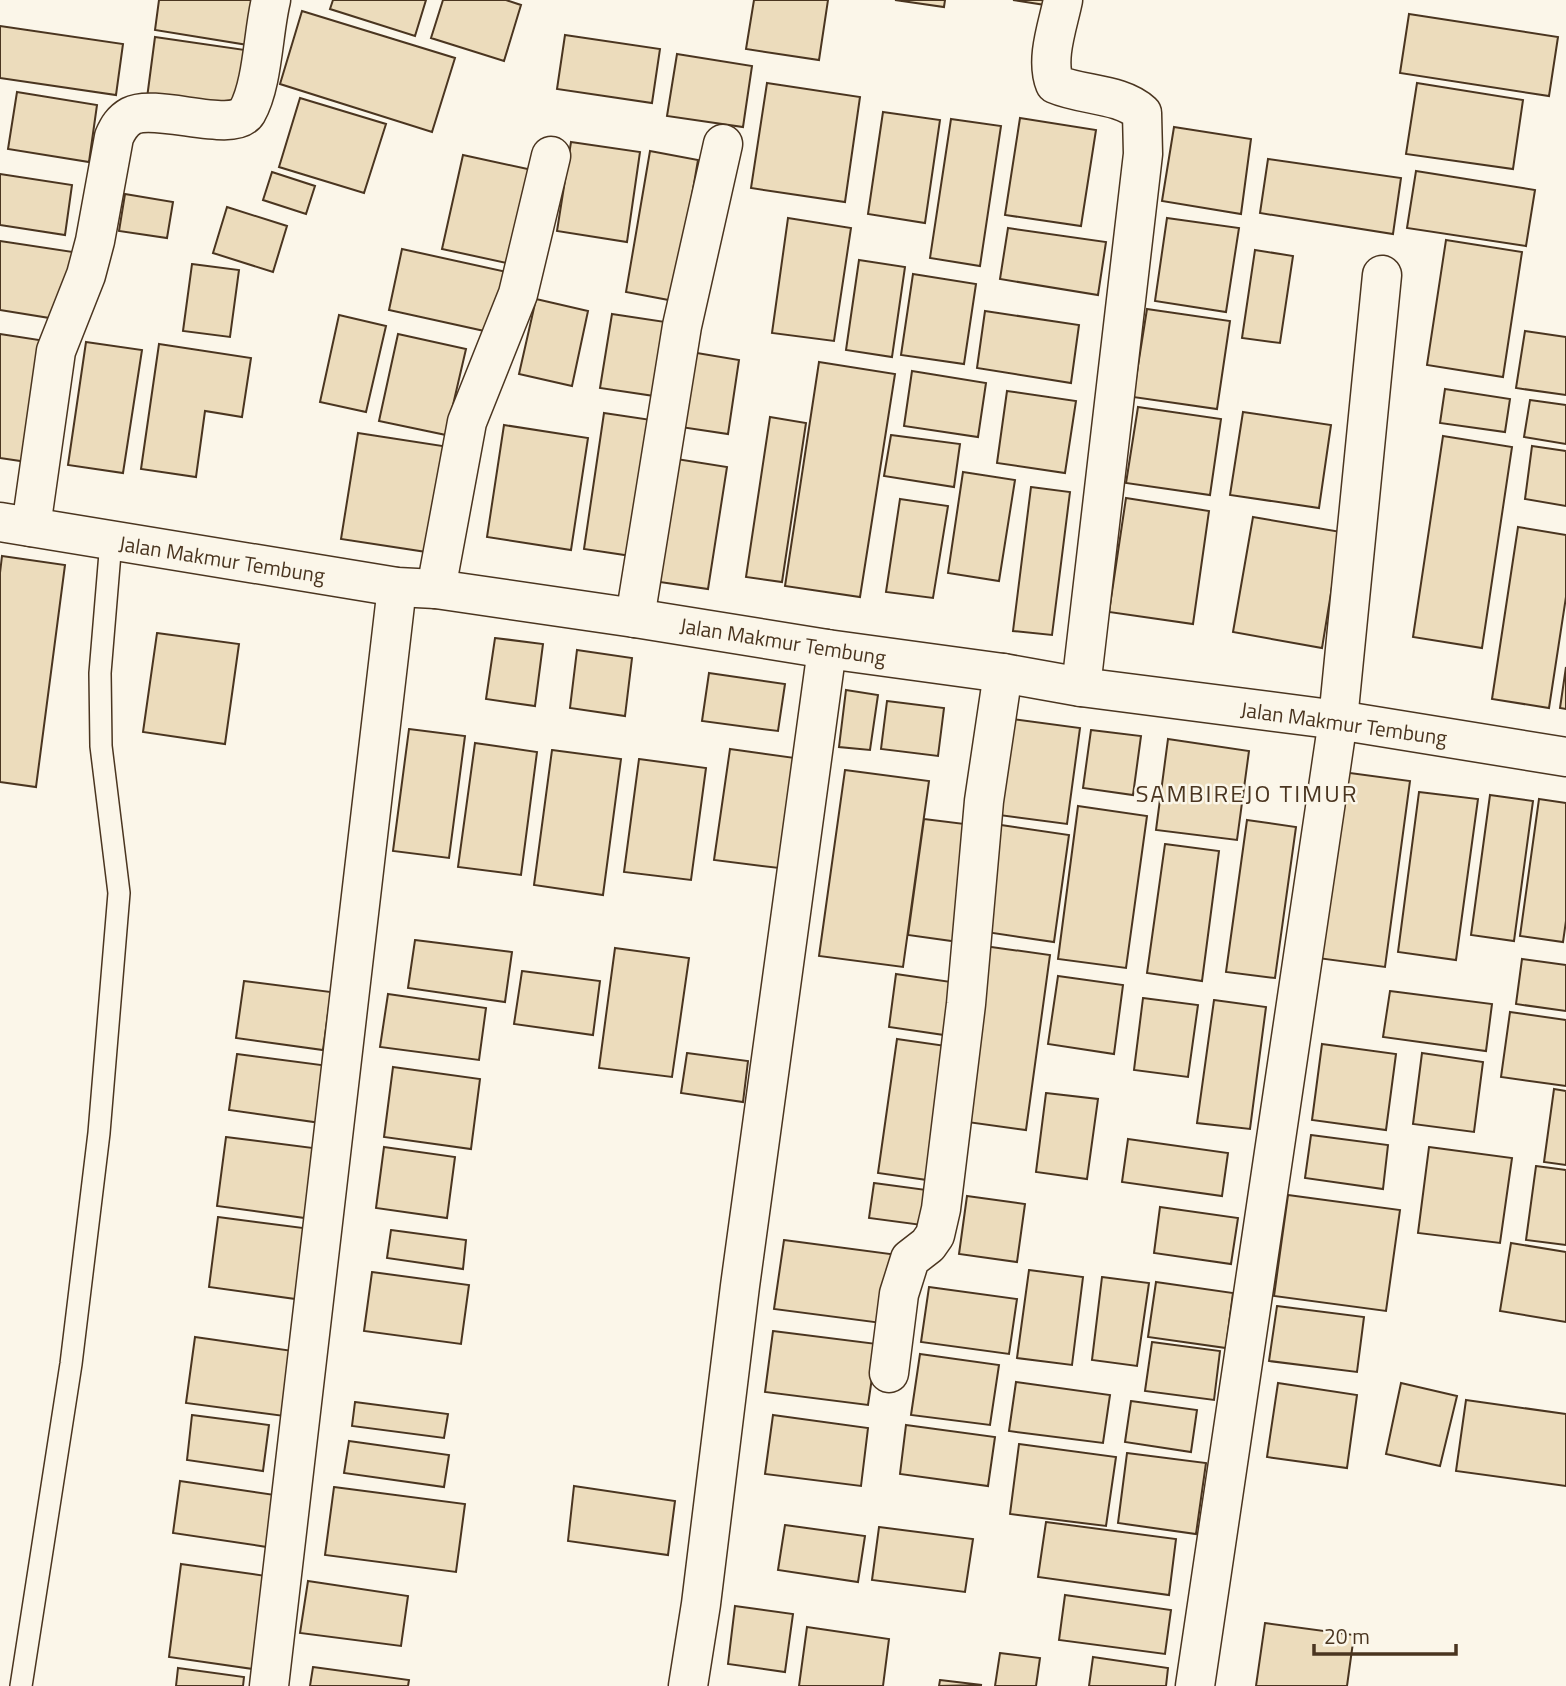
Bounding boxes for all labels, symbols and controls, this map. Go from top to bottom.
street label: Jalan Makmur Tembung [117,527,328,591]
street label: Jalan Makmur Tembung [678,609,889,673]
street label: Jalan Makmur Tembung [1239,693,1450,753]
district label: SAMBIREJO TIMUR [1136,775,1358,811]
scale bar [1314,1612,1456,1656]
text: 20 m [1324,1620,1370,1652]

